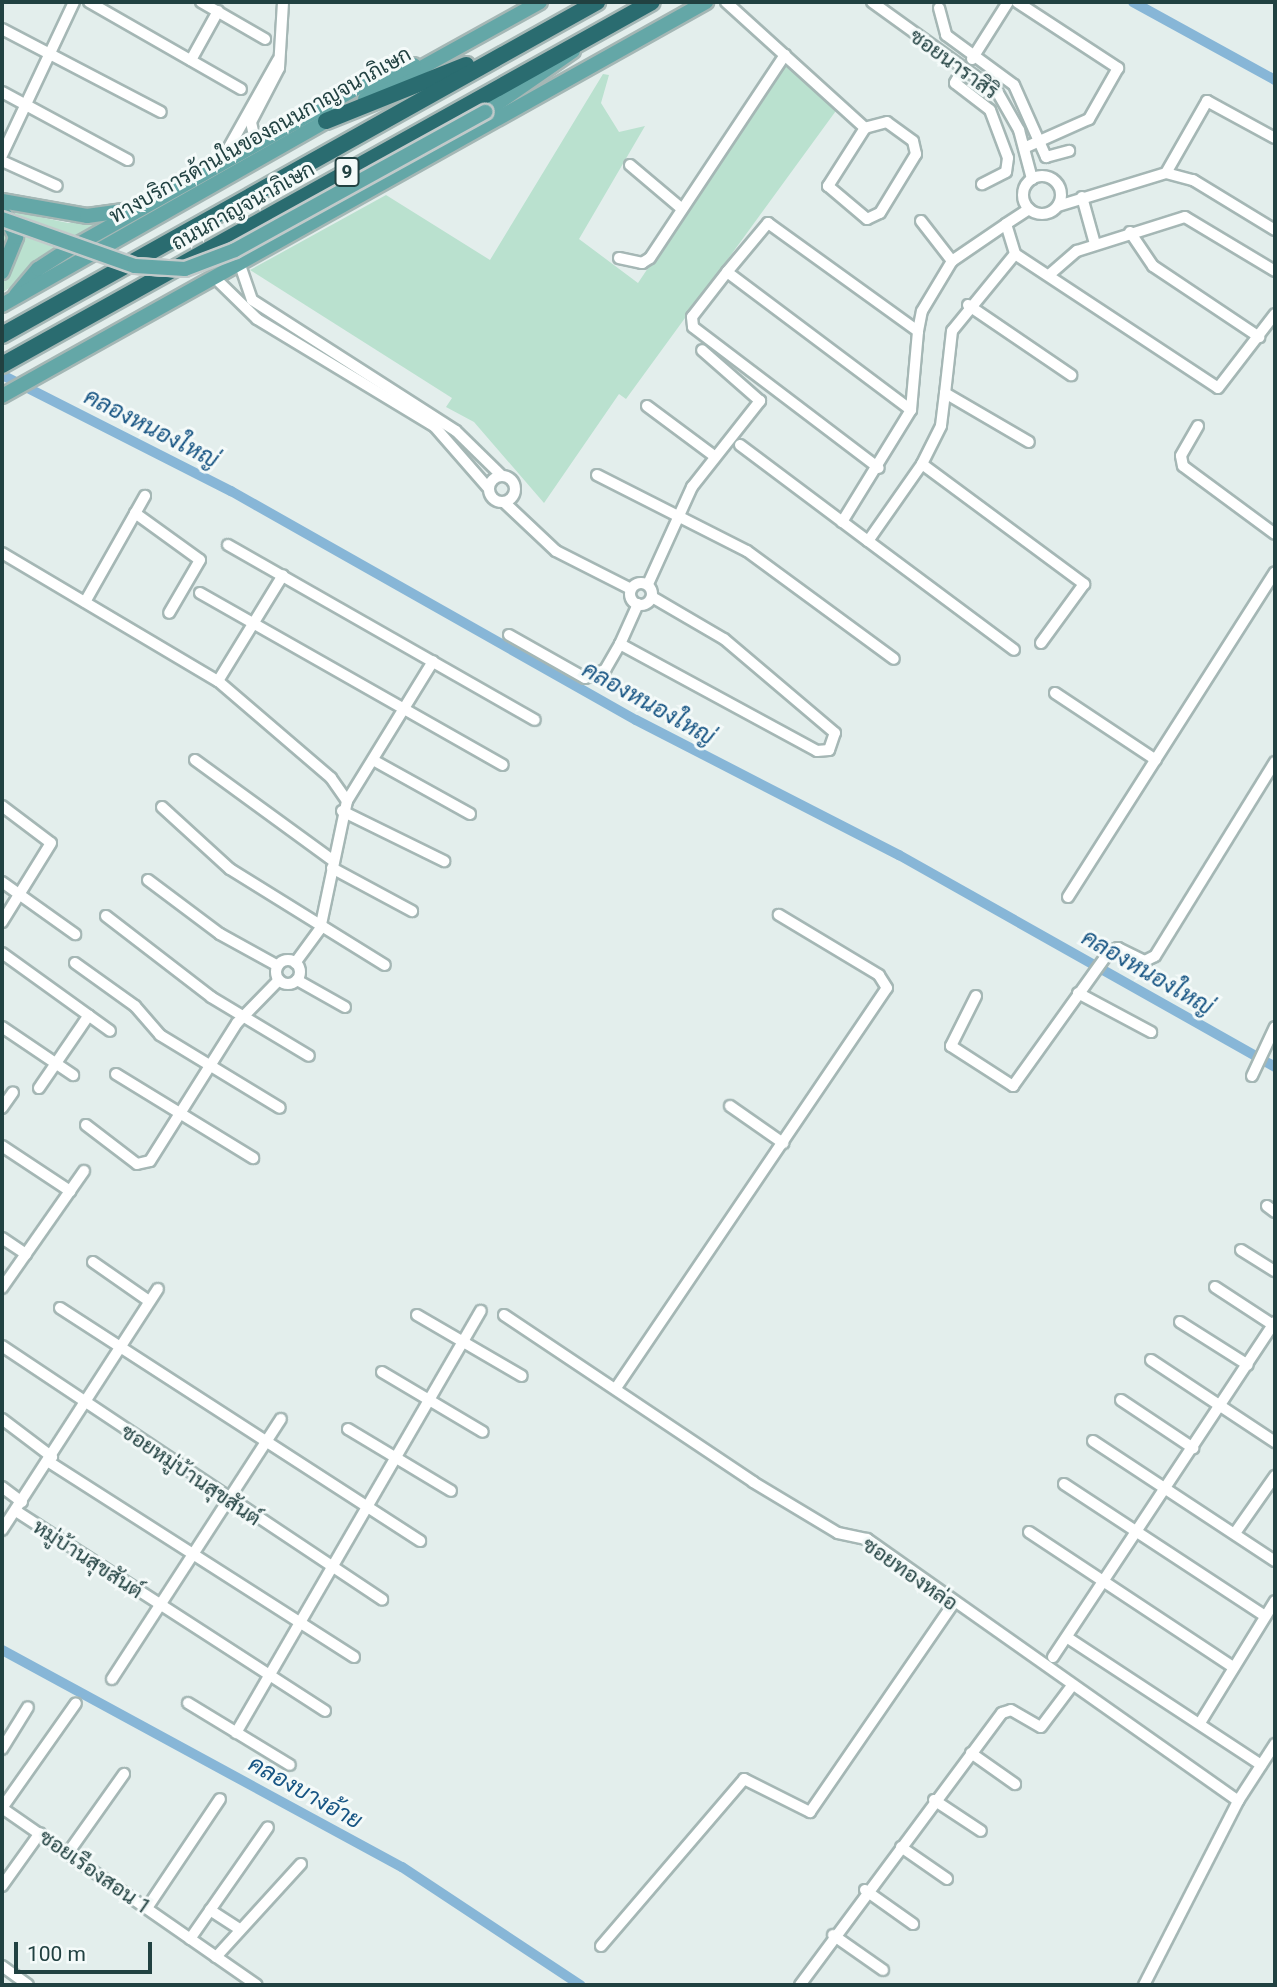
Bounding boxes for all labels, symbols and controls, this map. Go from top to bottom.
street label: ซอยนาราสิริ [905,23,1003,105]
street label: ทางบริการด้านในของถนนกาญจนาภิเษก [105,41,415,229]
street label: ถนนกาญจนาภิเษก [167,156,319,256]
road number: 9 [333,156,361,188]
water label: คลองหนองใหญ่ [79,383,223,475]
water label: คลองหนองใหญ่ [577,656,719,752]
water label: คลองหนองใหญ่ [1076,924,1218,1022]
street label: ซอยหมู่บ้านสุขสันต์ [116,1419,266,1531]
street label: หมู่บ้านสุขสันต์ [28,1514,148,1604]
street label: ซอยทองหล่อ [857,1532,963,1616]
water label: คลองบางอ้าย [243,1751,367,1835]
street label: ซอยเรืองสอน 1 [34,1824,156,1920]
scale bar [18,1927,156,1971]
text: 100 m [27,1942,86,1966]

